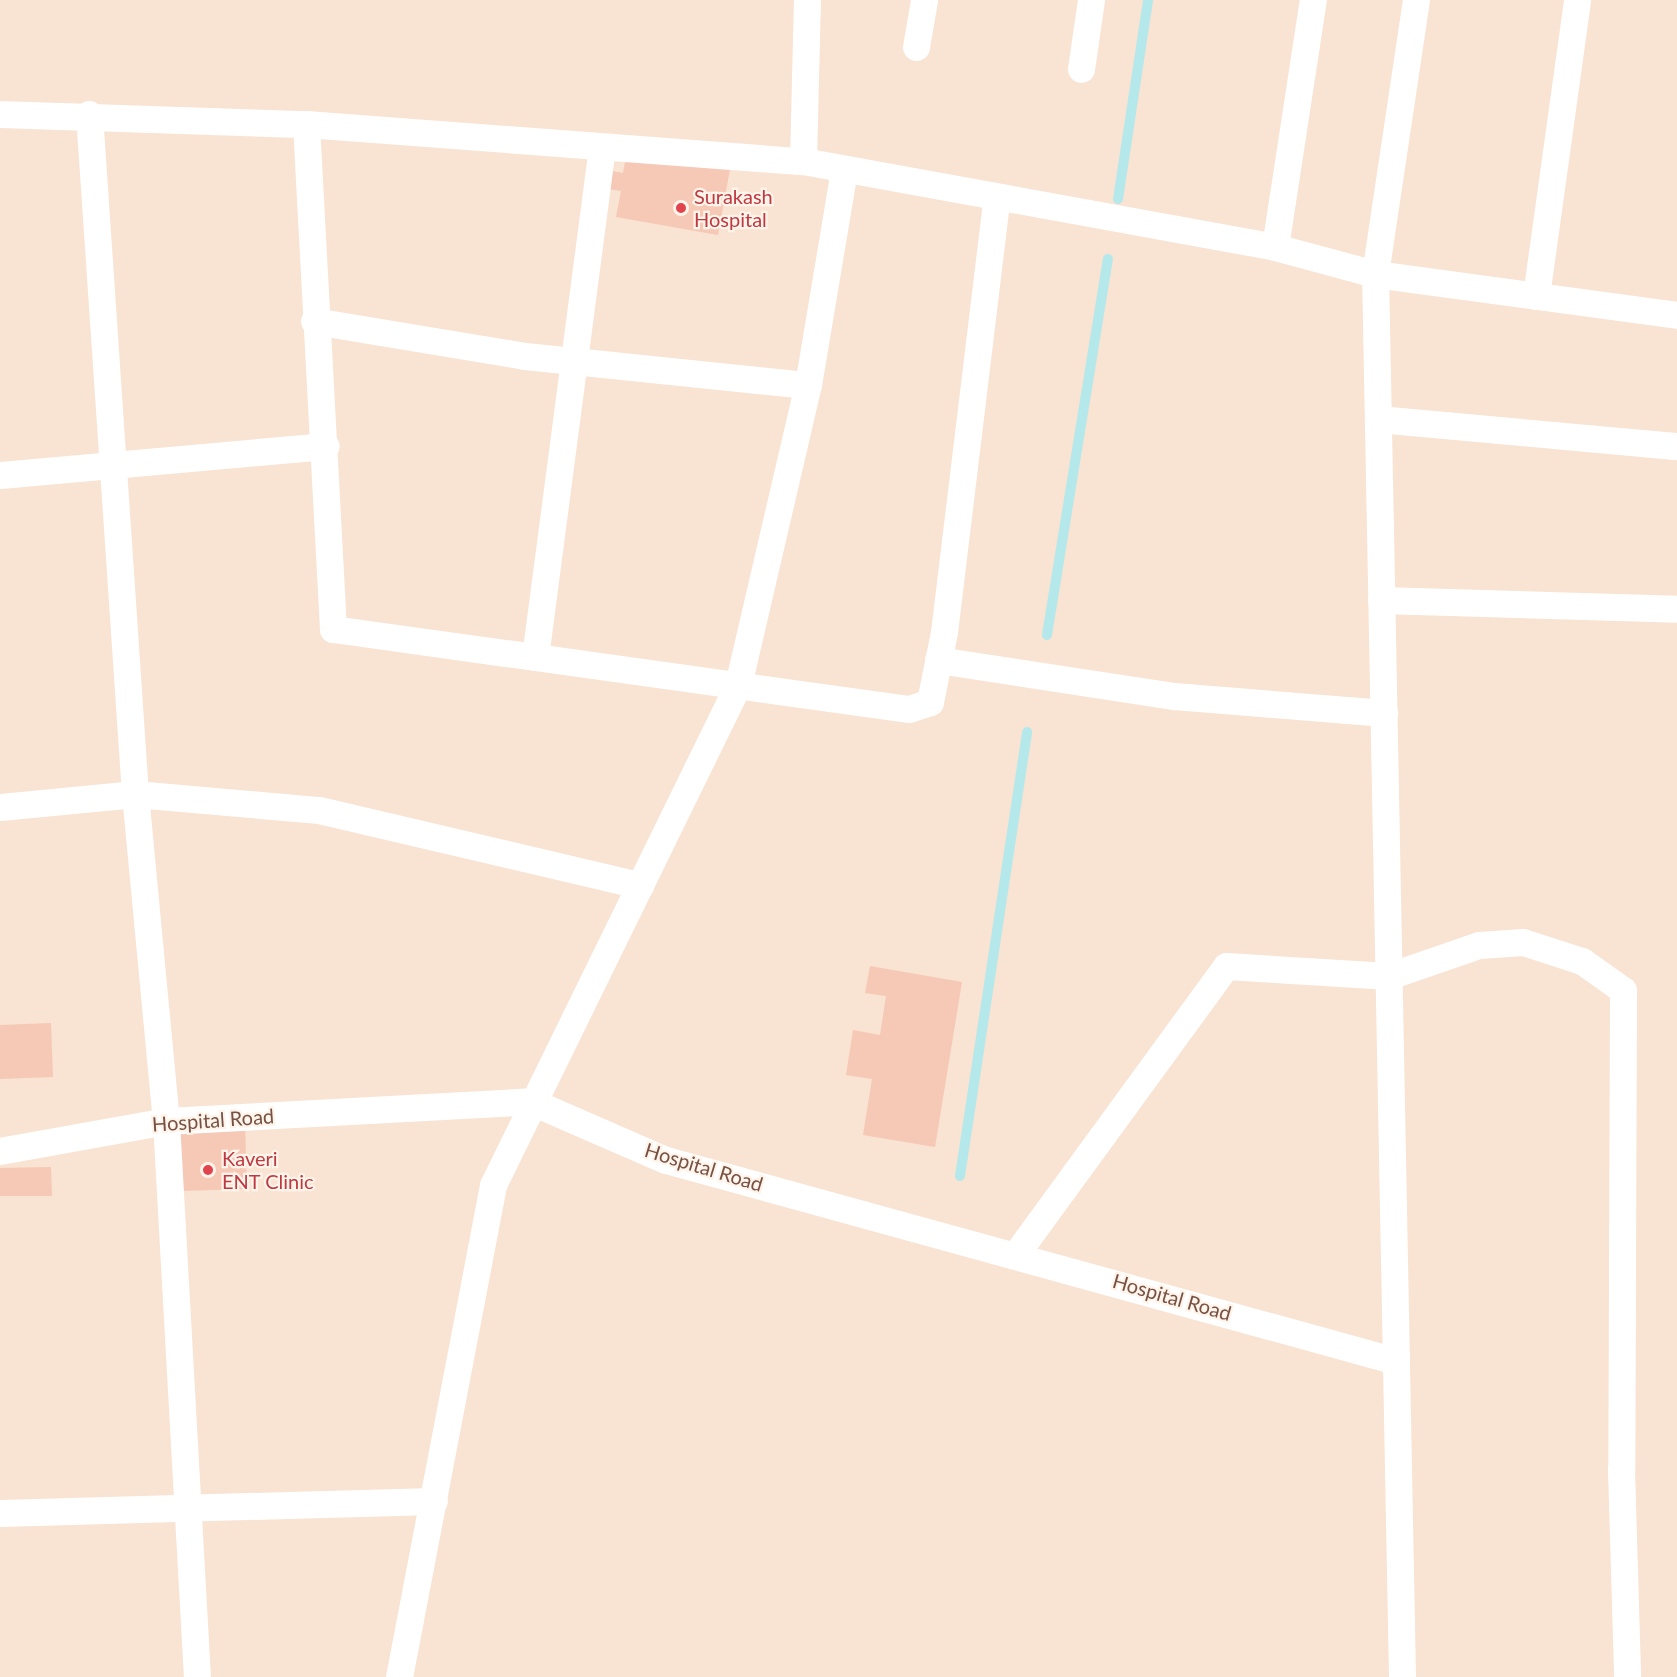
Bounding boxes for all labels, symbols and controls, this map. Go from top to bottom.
place label: Surakash Hospital [694,184,773,231]
marker: Surakash Hospital [672,199,690,217]
street label: Hospital Road [151,1104,275,1136]
street label: Hospital Road [642,1138,766,1196]
place label: Kaveri ENT Clinic [222,1146,314,1193]
marker: Kaveri ENT Clinic [199,1161,217,1179]
street label: Hospital Road [1110,1269,1234,1325]

